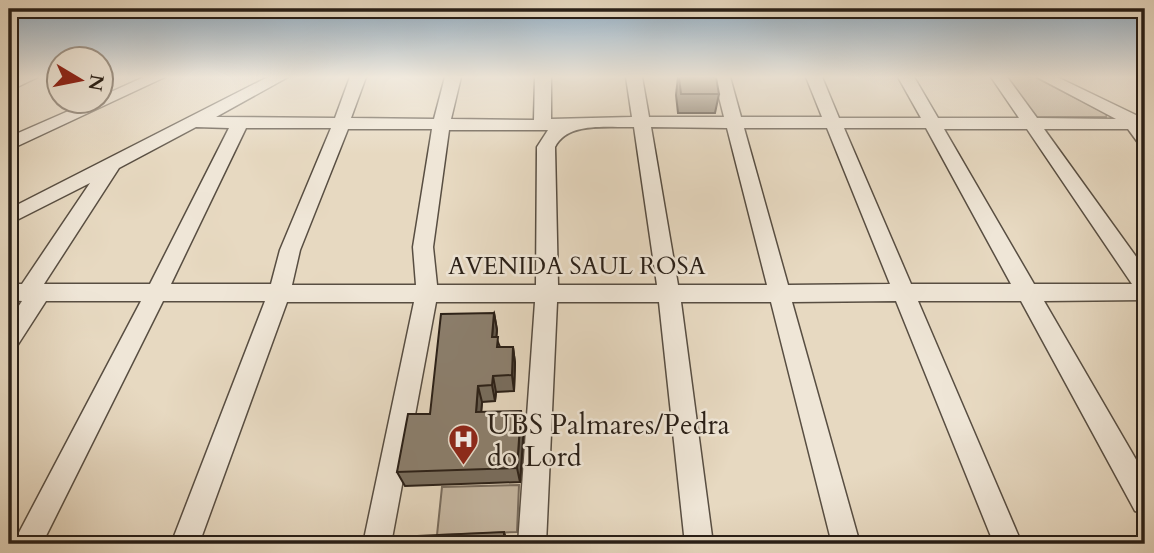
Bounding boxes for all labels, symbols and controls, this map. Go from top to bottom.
north arrow [46,46,116,116]
text: N [81,72,110,94]
street label: AVENIDA SAUL ROSA [448,250,707,283]
place label: UBS Palmares/Pedra do Lord [487,406,730,476]
hospital icon: UBS Palmares/Pedra do Lord [447,423,481,467]

